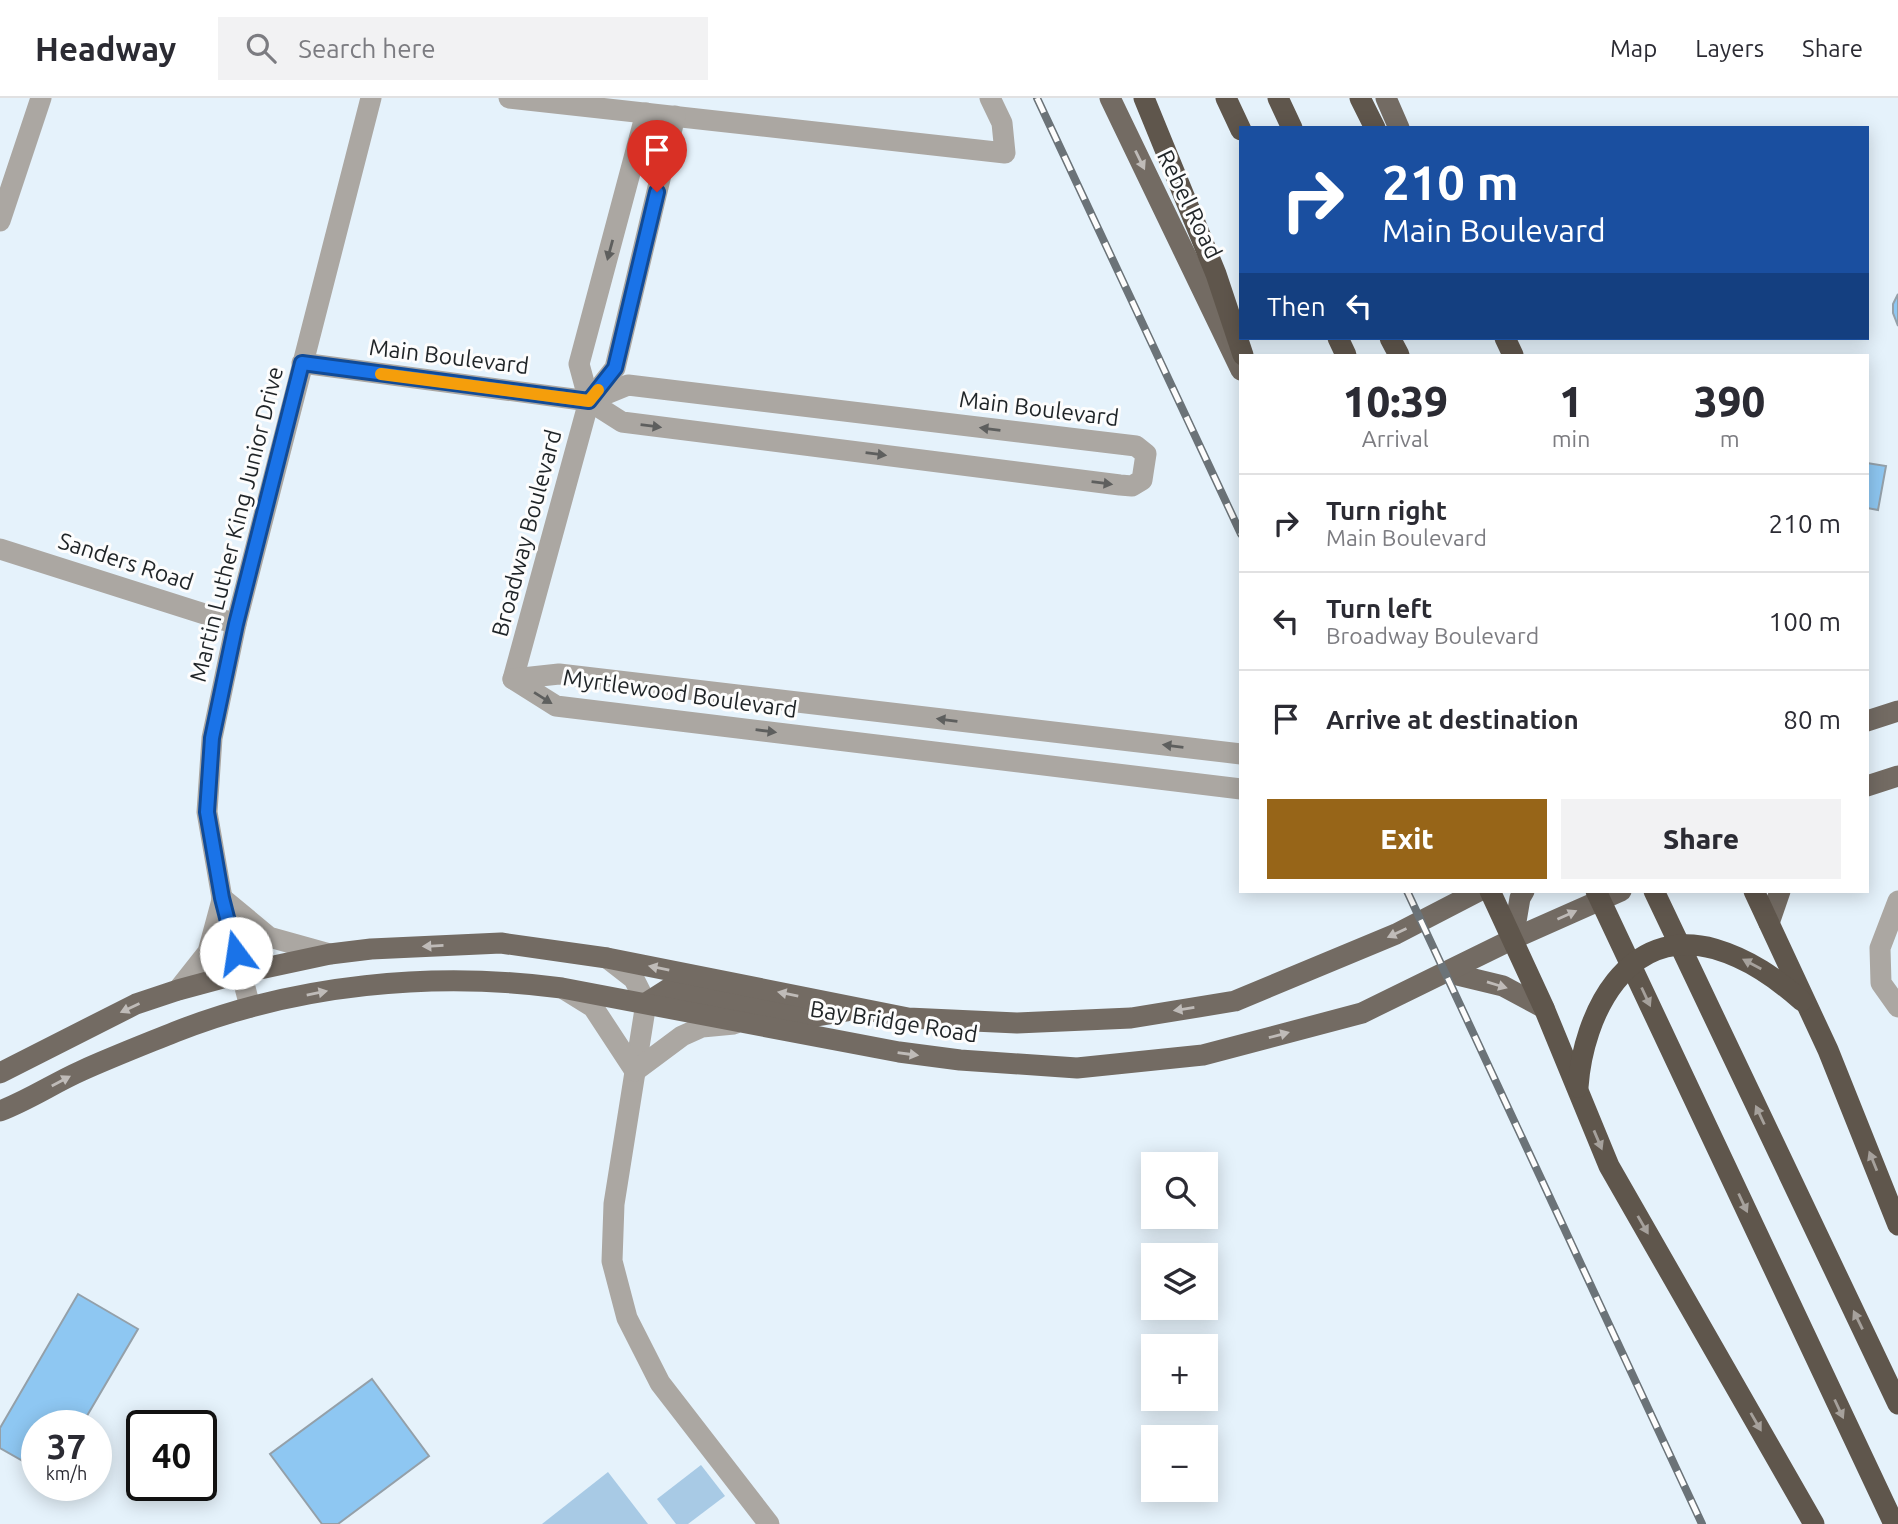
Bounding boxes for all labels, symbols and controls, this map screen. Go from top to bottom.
search box [218,17,708,80]
icon: search [242,29,280,67]
text: Headway [35,30,176,67]
text: Search here [298,34,436,63]
text: Map [1610,35,1657,62]
text: Layers [1695,35,1764,62]
text: Share [1802,35,1863,62]
pin [627,120,687,192]
icon: arrive [638,131,676,169]
street label: Rebel Road [1153,146,1227,262]
one-way arrow [1134,150,1146,170]
icon: right [1267,154,1358,245]
text: 210 m [1382,154,1519,209]
text: Main Boulevard [1382,212,1606,248]
one-way arrow [604,239,615,261]
icon: left [1340,287,1378,325]
text: Then [1267,292,1326,321]
street label: Main Boulevard [368,334,530,378]
street label: Martin Luther King Junior Drive [185,364,287,684]
text: 10:39 [1343,378,1448,425]
text: 1 [1559,378,1583,425]
text: 390 [1694,378,1765,425]
street label: Main Boulevard [958,386,1120,430]
one-way arrow [640,421,662,432]
one-way arrow [978,423,1000,434]
text: Arrival [1362,426,1429,451]
text: min [1552,426,1590,451]
text: m [1720,426,1740,451]
street label: Broadway Boulevard [486,427,566,639]
one-way arrow [865,449,887,460]
one-way arrow [1091,477,1113,488]
text: Turn right [1326,496,1447,525]
icon: right [1267,504,1305,542]
text: 210 m [1769,509,1841,538]
text: Main Boulevard [1326,525,1487,550]
street label: Sanders Road [55,527,197,595]
text: Turn left [1326,594,1432,623]
icon: left [1267,602,1305,640]
text: 100 m [1769,607,1841,636]
text: Broadway Boulevard [1326,623,1539,648]
street label: Myrtlewood Boulevard [561,664,799,722]
one-way arrow [533,691,552,704]
icon: arrive [1267,700,1305,738]
text: Arrive at destination [1326,705,1579,734]
text: 80 m [1783,705,1841,734]
one-way arrow [936,714,958,725]
one-way arrow [755,726,777,737]
one-way arrow [1162,741,1184,752]
button: Exit [1267,799,1547,879]
button: Share [1561,799,1841,879]
one-way arrow [1557,909,1577,921]
position arrow [199,916,273,990]
one-way arrow [1387,928,1407,939]
one-way arrow [422,940,444,951]
one-way arrow [1742,958,1762,970]
one-way arrow [648,962,670,973]
one-way arrow [1486,981,1507,991]
one-way arrow [306,987,328,998]
one-way arrow [1640,987,1652,1007]
one-way arrow [777,988,799,999]
street label: Bay Bridge Road [808,995,980,1047]
one-way arrow [119,1003,140,1014]
one-way arrow [1173,1004,1195,1015]
one-way arrow [1268,1029,1290,1040]
one-way arrow [897,1048,919,1059]
one-way arrow [52,1075,71,1087]
one-way arrow [1754,1105,1766,1125]
one-way arrow [1593,1129,1604,1150]
one-way arrow [1867,1151,1878,1172]
map controls [1141,1152,1218,1502]
button: search [1141,1152,1218,1229]
one-way arrow [1737,1193,1748,1213]
one-way arrow [1637,1215,1649,1235]
button: layers [1141,1243,1218,1320]
one-way arrow [1852,1310,1863,1330]
button: + [1141,1334,1218,1411]
one-way arrow [1834,1399,1845,1419]
speed limit sign: 40 [126,1410,217,1501]
one-way arrow [1750,1413,1762,1432]
button: − [1141,1425,1218,1502]
text: 37 [47,1426,86,1466]
text: km/h [46,1463,87,1483]

